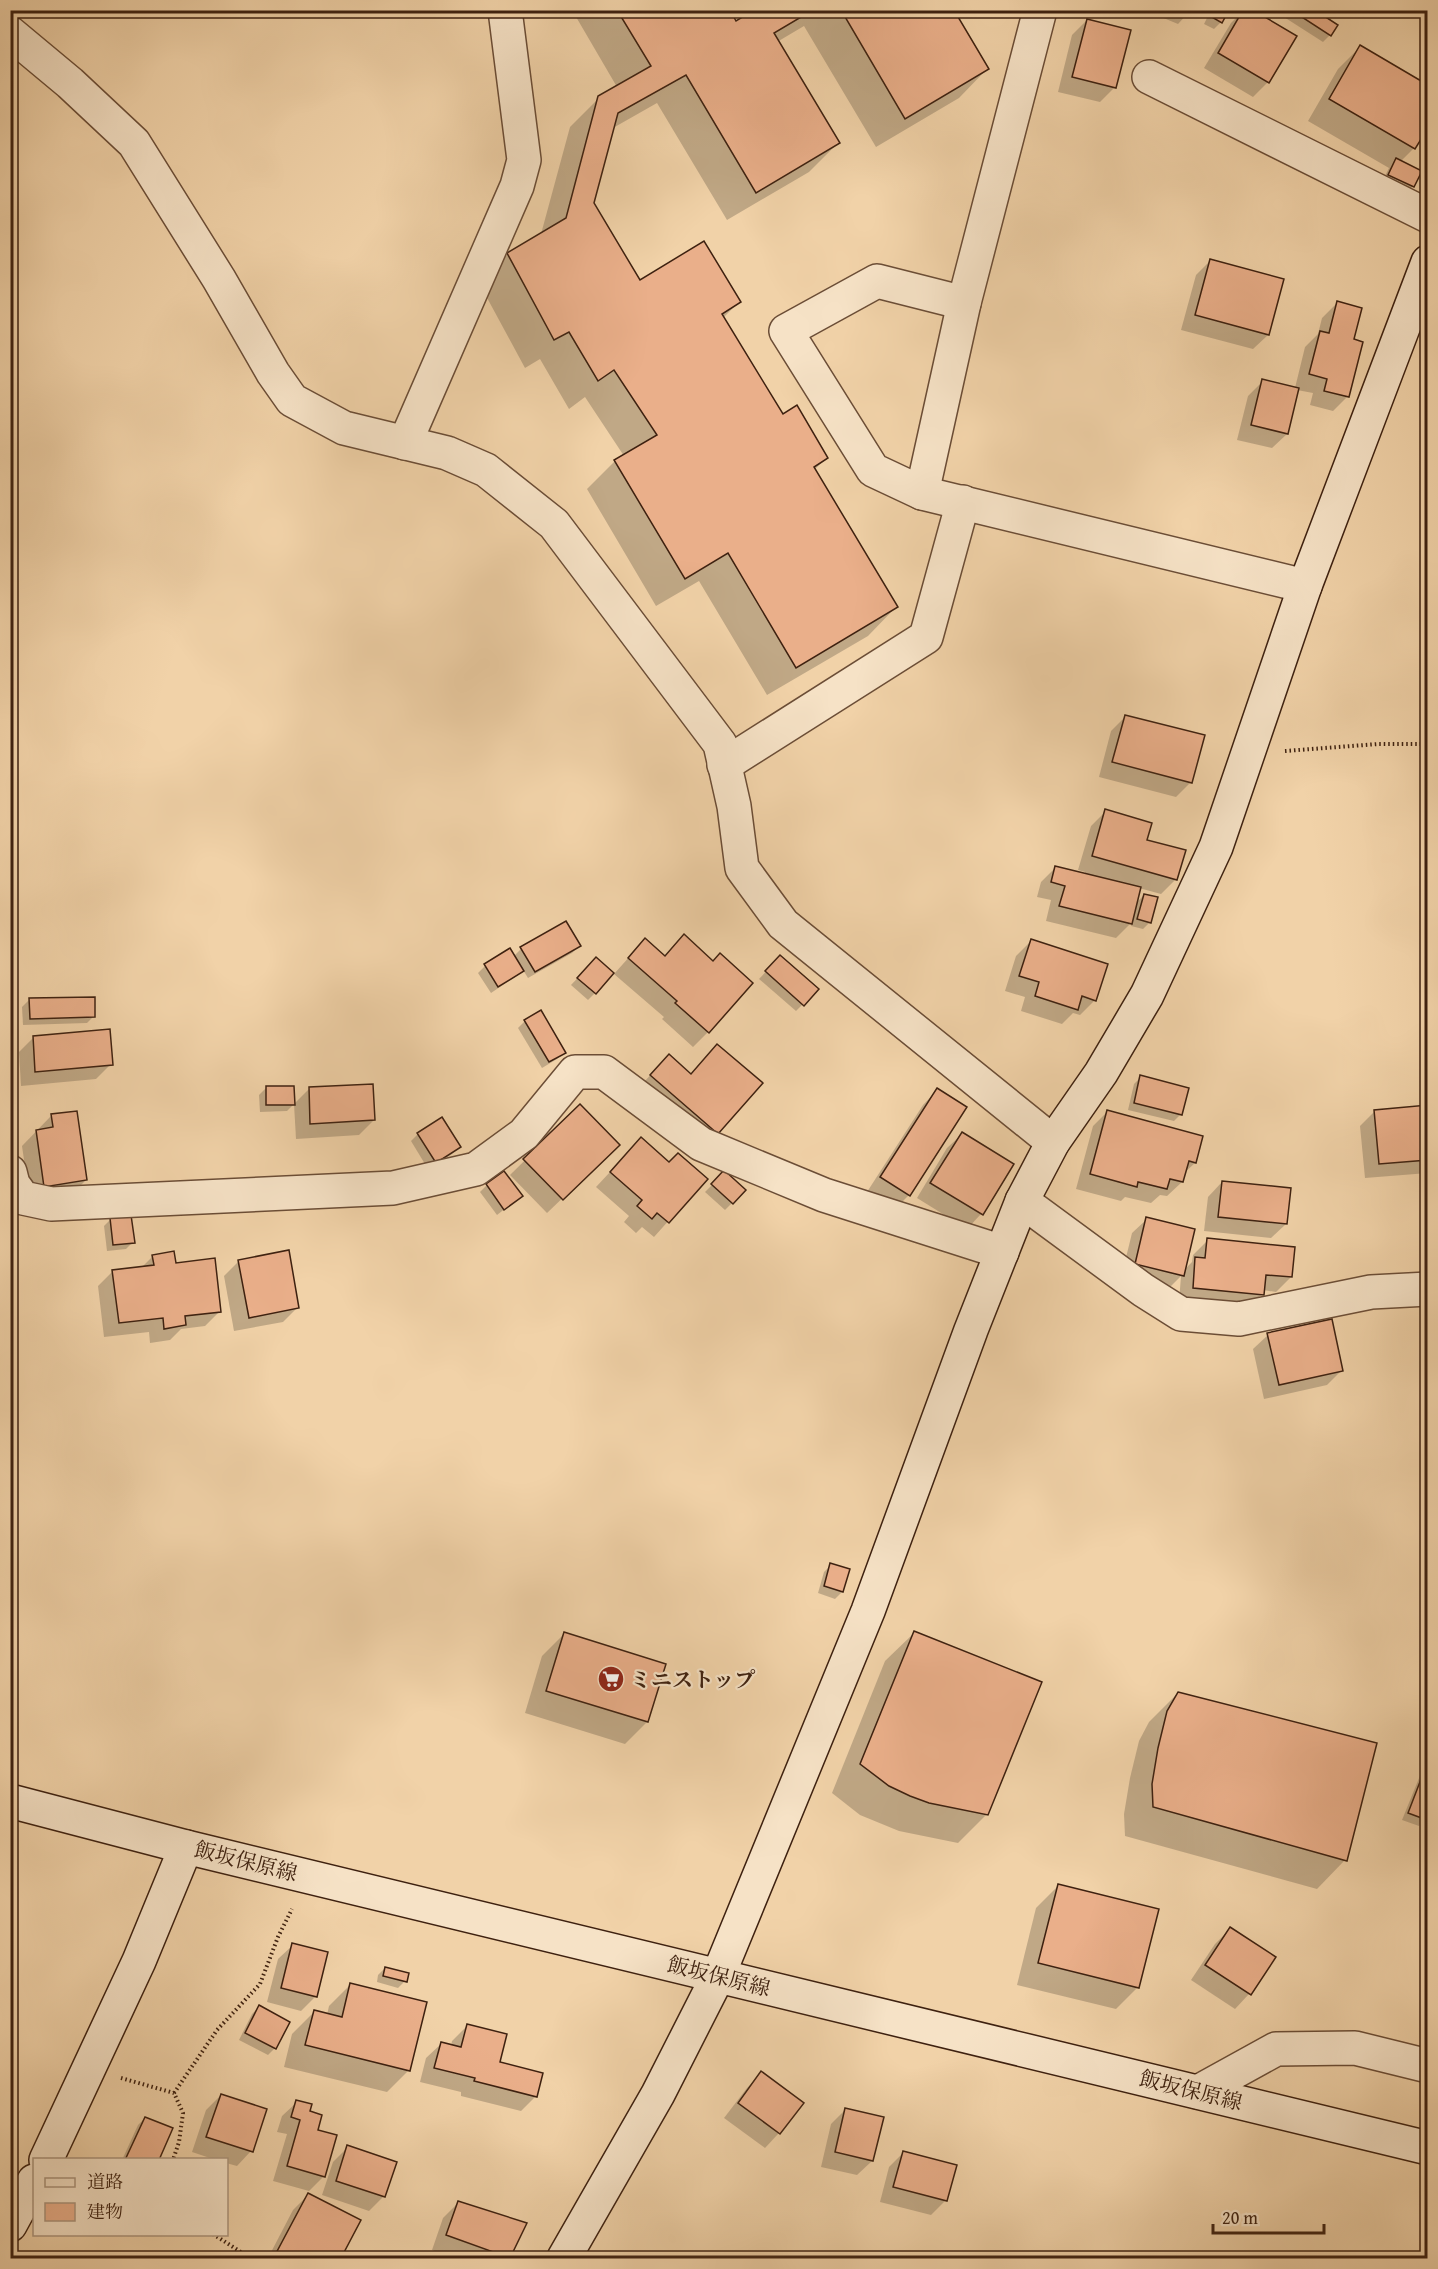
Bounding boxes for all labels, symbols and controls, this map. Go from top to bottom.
supermarket icon: ミニストップ [596,1664,626,1694]
place label: ミニストップ [630,1664,755,1695]
street label: 飯坂保原線 [191,1833,301,1889]
street label: 飯坂保原線 [664,1948,774,2004]
street label: 飯坂保原線 [1136,2062,1246,2118]
legend [33,2158,228,2236]
text: 道路 [87,2168,123,2195]
scale bar [1213,2197,1324,2235]
text: 建物 [87,2198,123,2225]
text: 20 m [1222,2204,1258,2231]

